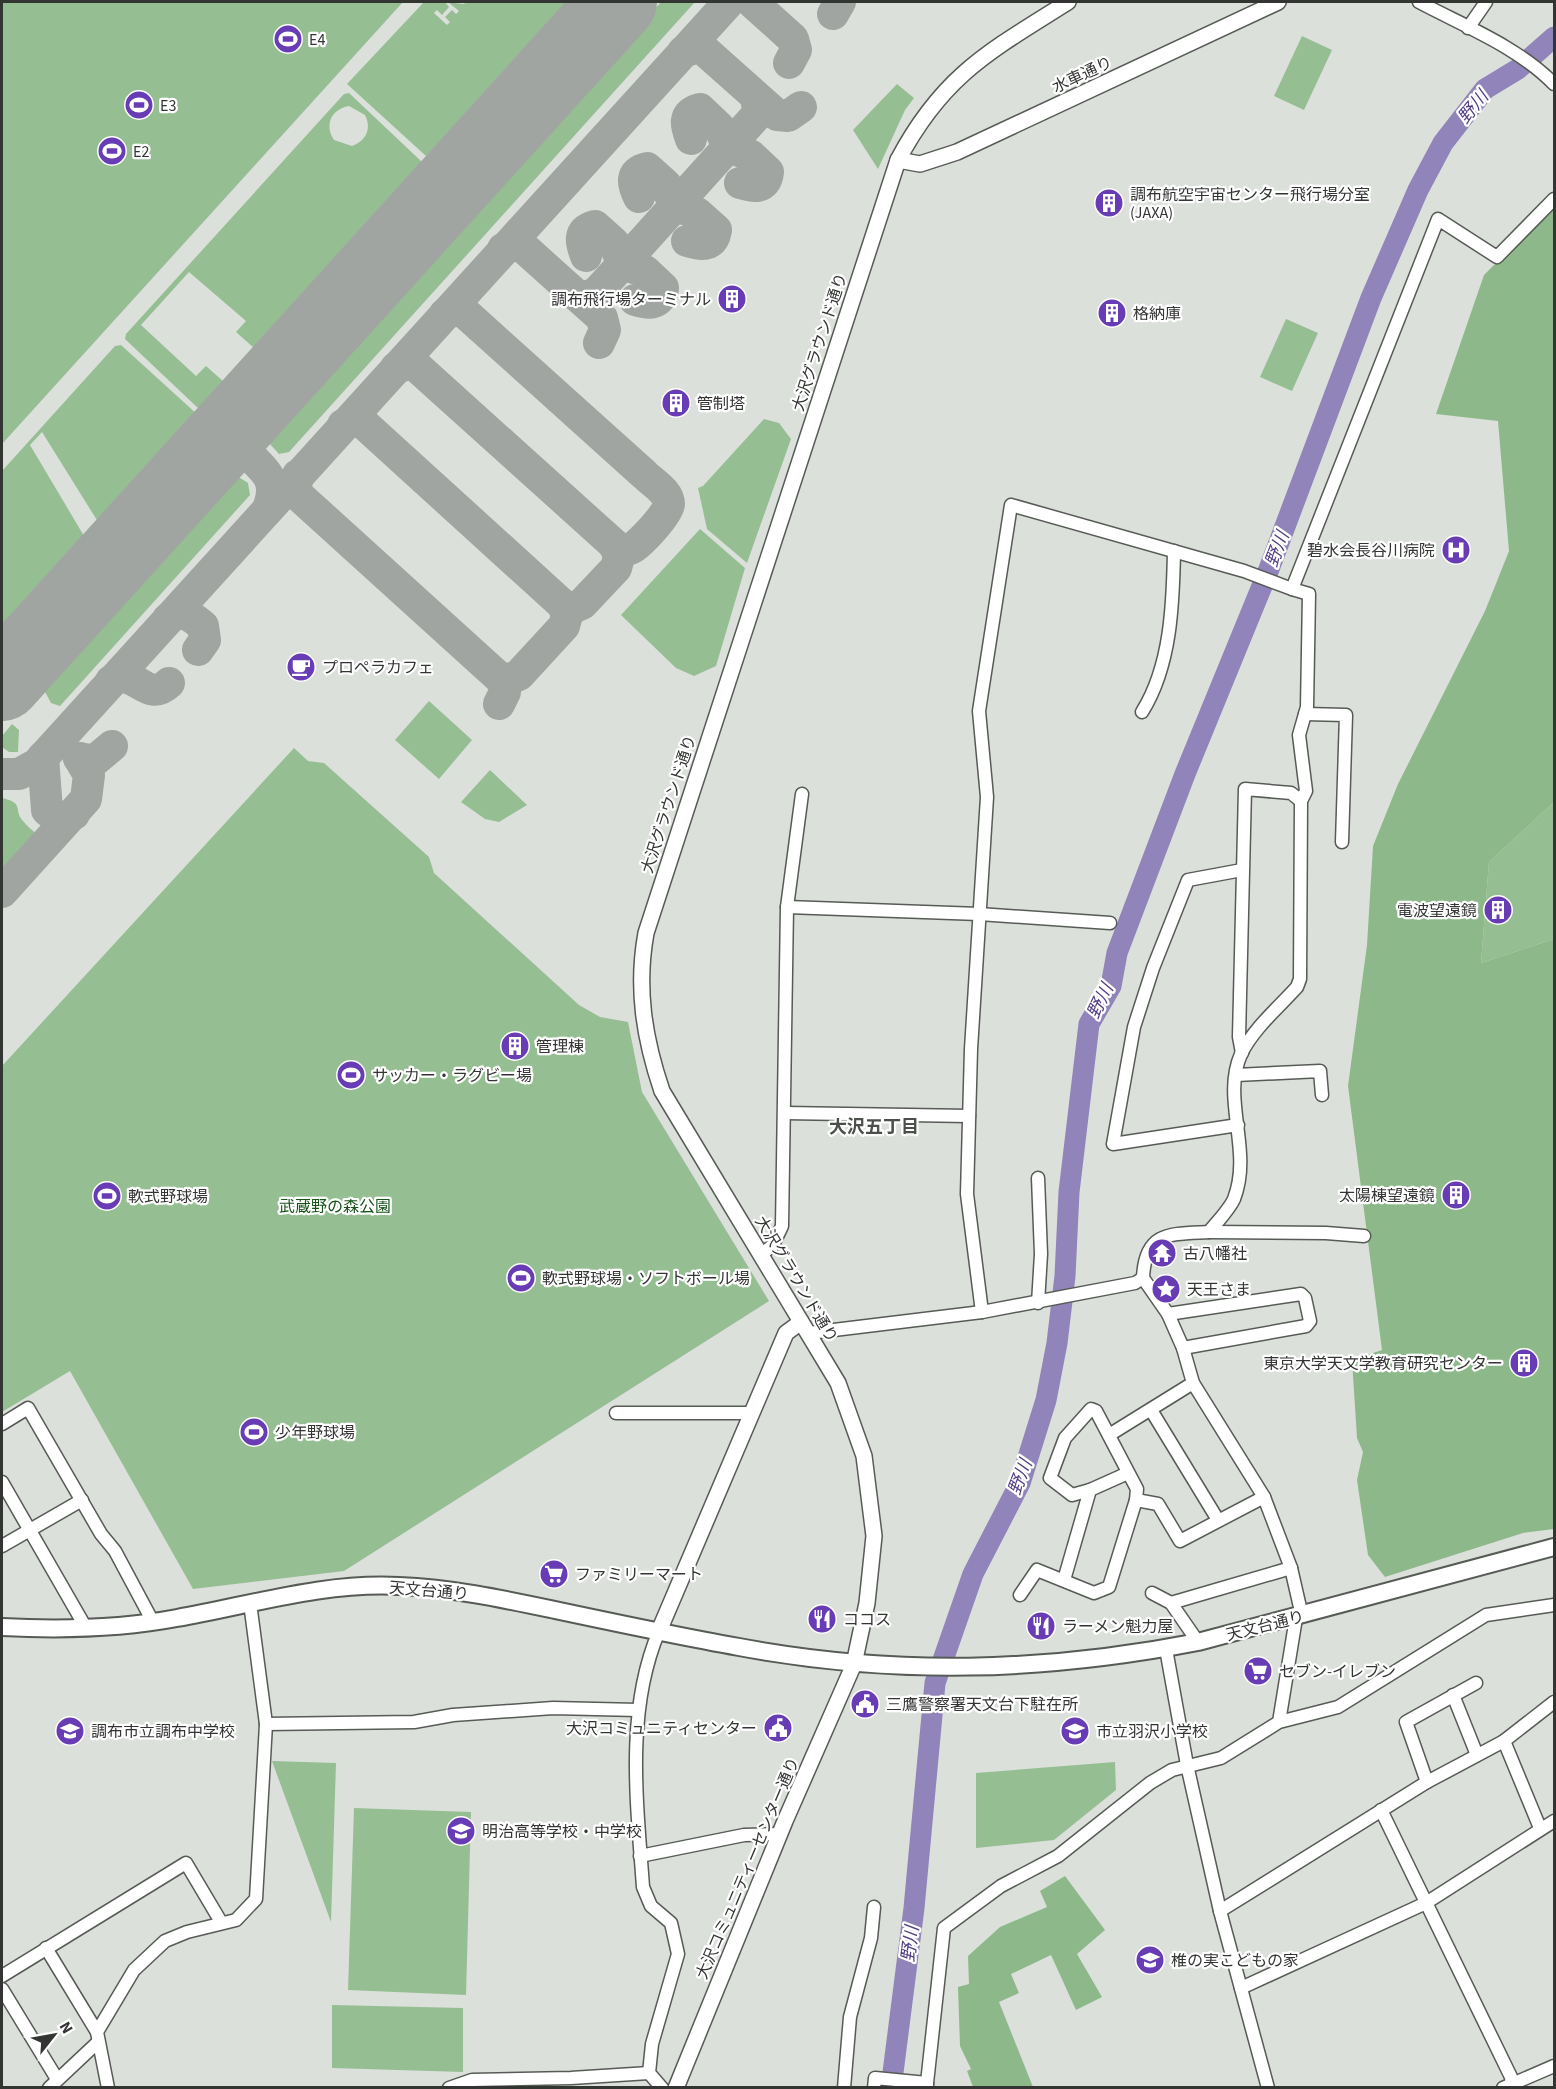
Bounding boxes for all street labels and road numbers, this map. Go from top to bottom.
street label: 水車通り [1049,51,1116,98]
street label: 大沢グラウンド通り [787,270,853,414]
street label: 大沢グラウンド通り [636,732,702,876]
street label: 大沢グラウンド通り [750,1212,843,1347]
street label: 天文台通り [388,1577,470,1605]
street label: 天文台通り [1224,1606,1307,1646]
street label: 大沢コミュニティーセンター通り [691,1754,805,1983]

